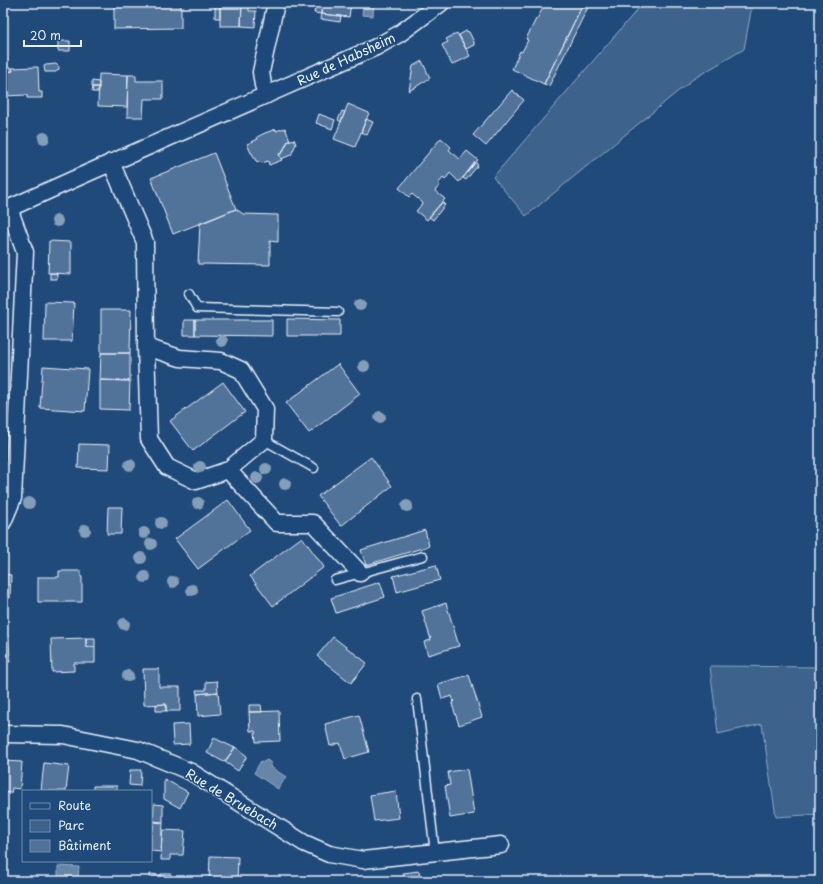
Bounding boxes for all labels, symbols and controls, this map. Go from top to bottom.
scale bar [24,22,81,48]
text: 20 m [30,26,61,44]
street label: Rue de Habsheim [293,27,398,90]
street label: Rue de Bruebach [182,763,282,834]
legend [22,790,152,862]
text: Route [58,796,91,814]
text: Parc [58,816,84,834]
text: Bâtiment [58,836,111,854]

